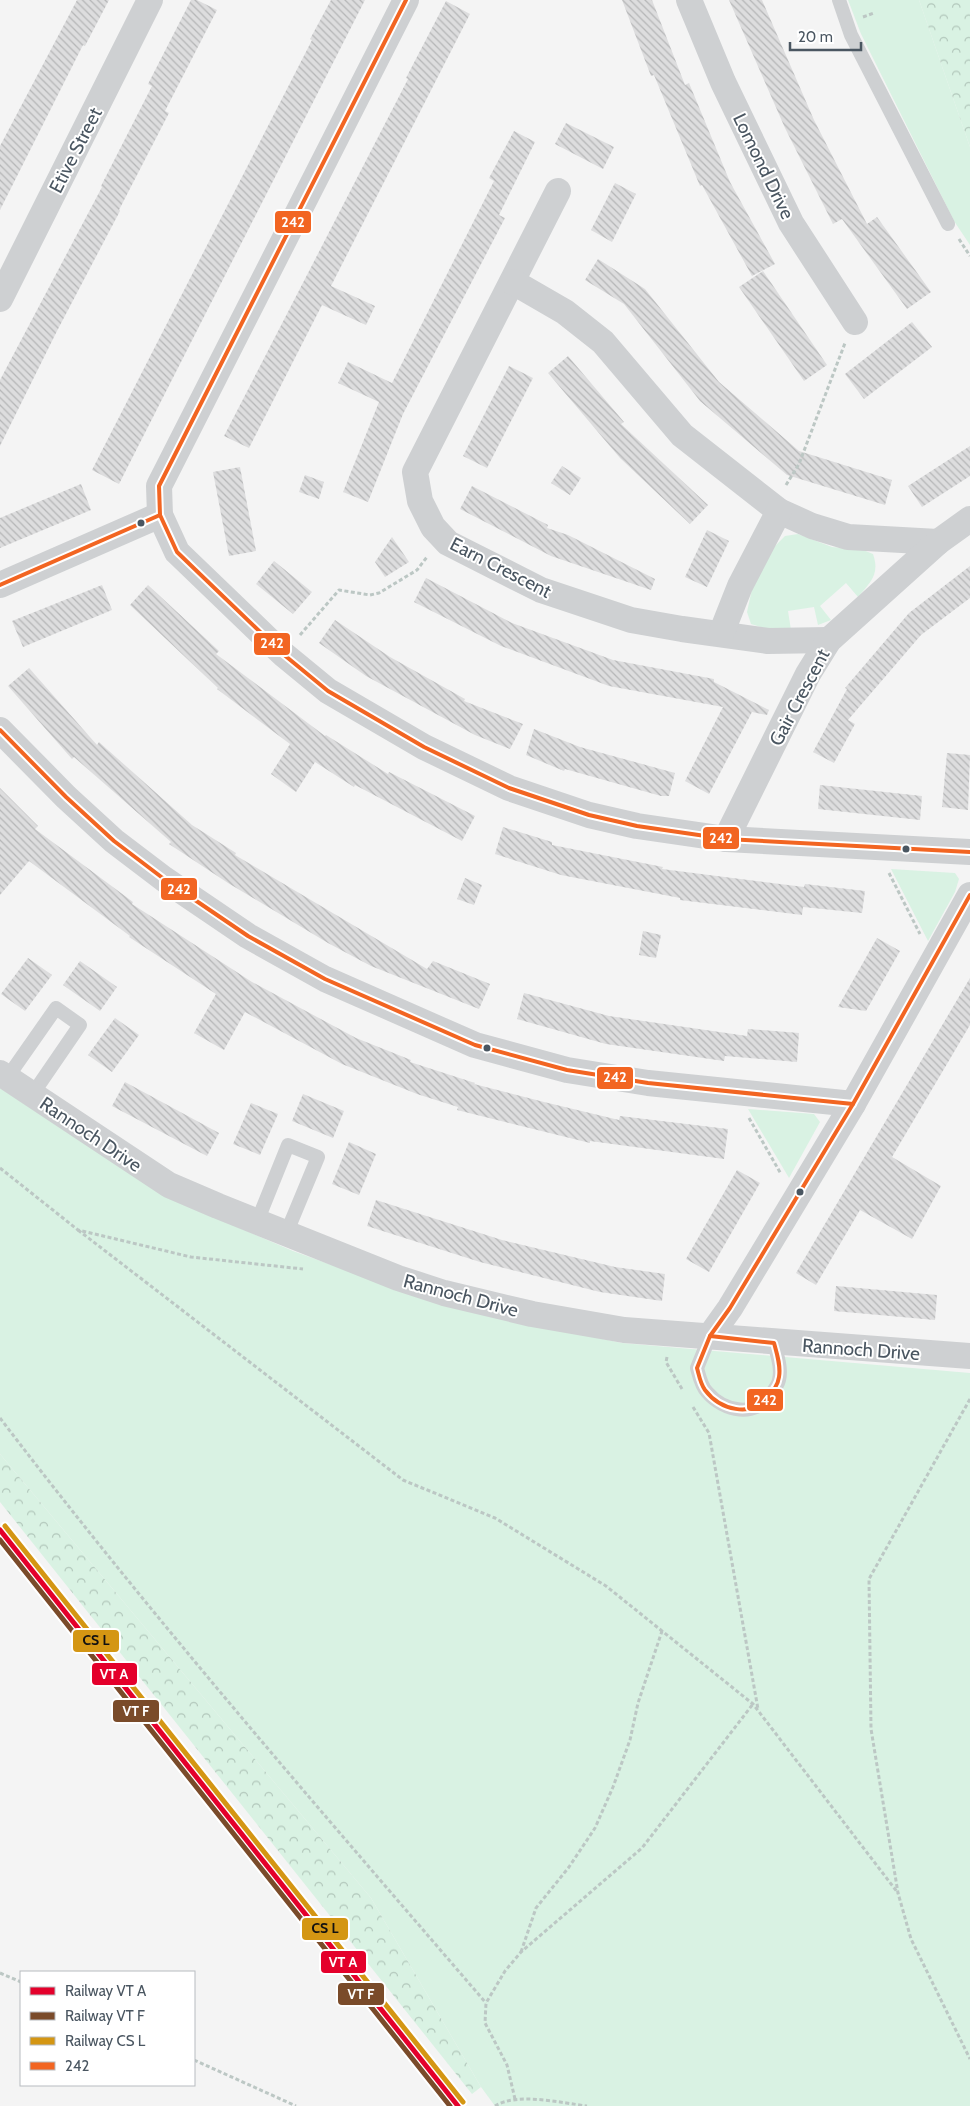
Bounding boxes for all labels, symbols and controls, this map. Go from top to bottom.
scale bar [790,20,861,52]
text: 20 m [798,28,833,46]
street label: Etive Street [44,103,107,197]
street label: Lomond Drive [728,110,799,223]
line badge: 242 [274,210,312,234]
text: 242 [281,213,305,231]
unlabelled marker [136,518,146,528]
street label: Earn Crescent [446,532,556,603]
line badge: 242 [253,632,291,656]
text: 242 [260,634,284,652]
street label: Gair Crescent [764,644,835,750]
line badge: 242 [702,826,740,850]
text: 242 [709,829,733,847]
unlabelled marker [901,844,911,854]
line badge: 242 [160,877,198,901]
text: 242 [167,880,191,898]
unlabelled marker [482,1043,492,1053]
line badge: 242 [596,1066,634,1090]
text: 242 [603,1068,627,1086]
street label: Rannoch Drive [35,1092,146,1177]
unlabelled marker [795,1187,805,1197]
street label: Rannoch Drive [401,1269,521,1322]
street label: Rannoch Drive [801,1334,921,1365]
line badge: 242 [746,1388,784,1412]
text: 242 [753,1391,777,1409]
line badge: CS L [72,1629,120,1653]
text: CS L [83,1631,109,1649]
line badge: VT A [91,1662,138,1686]
text: VT A [100,1665,128,1683]
line badge: VT F [112,1699,160,1723]
text: VT F [123,1702,150,1720]
line badge: CS L [301,1917,349,1941]
text: CS L [312,1919,338,1937]
line badge: VT A [320,1950,367,1974]
text: VT A [329,1953,357,1971]
legend [20,1971,195,2086]
text: Railway VT A [65,1982,147,2000]
line badge: VT F [337,1982,385,2006]
text: VT F [348,1985,375,2003]
text: Railway VT F [65,2007,145,2025]
text: Railway CS L [65,2032,146,2050]
text: 242 [65,2057,90,2075]

